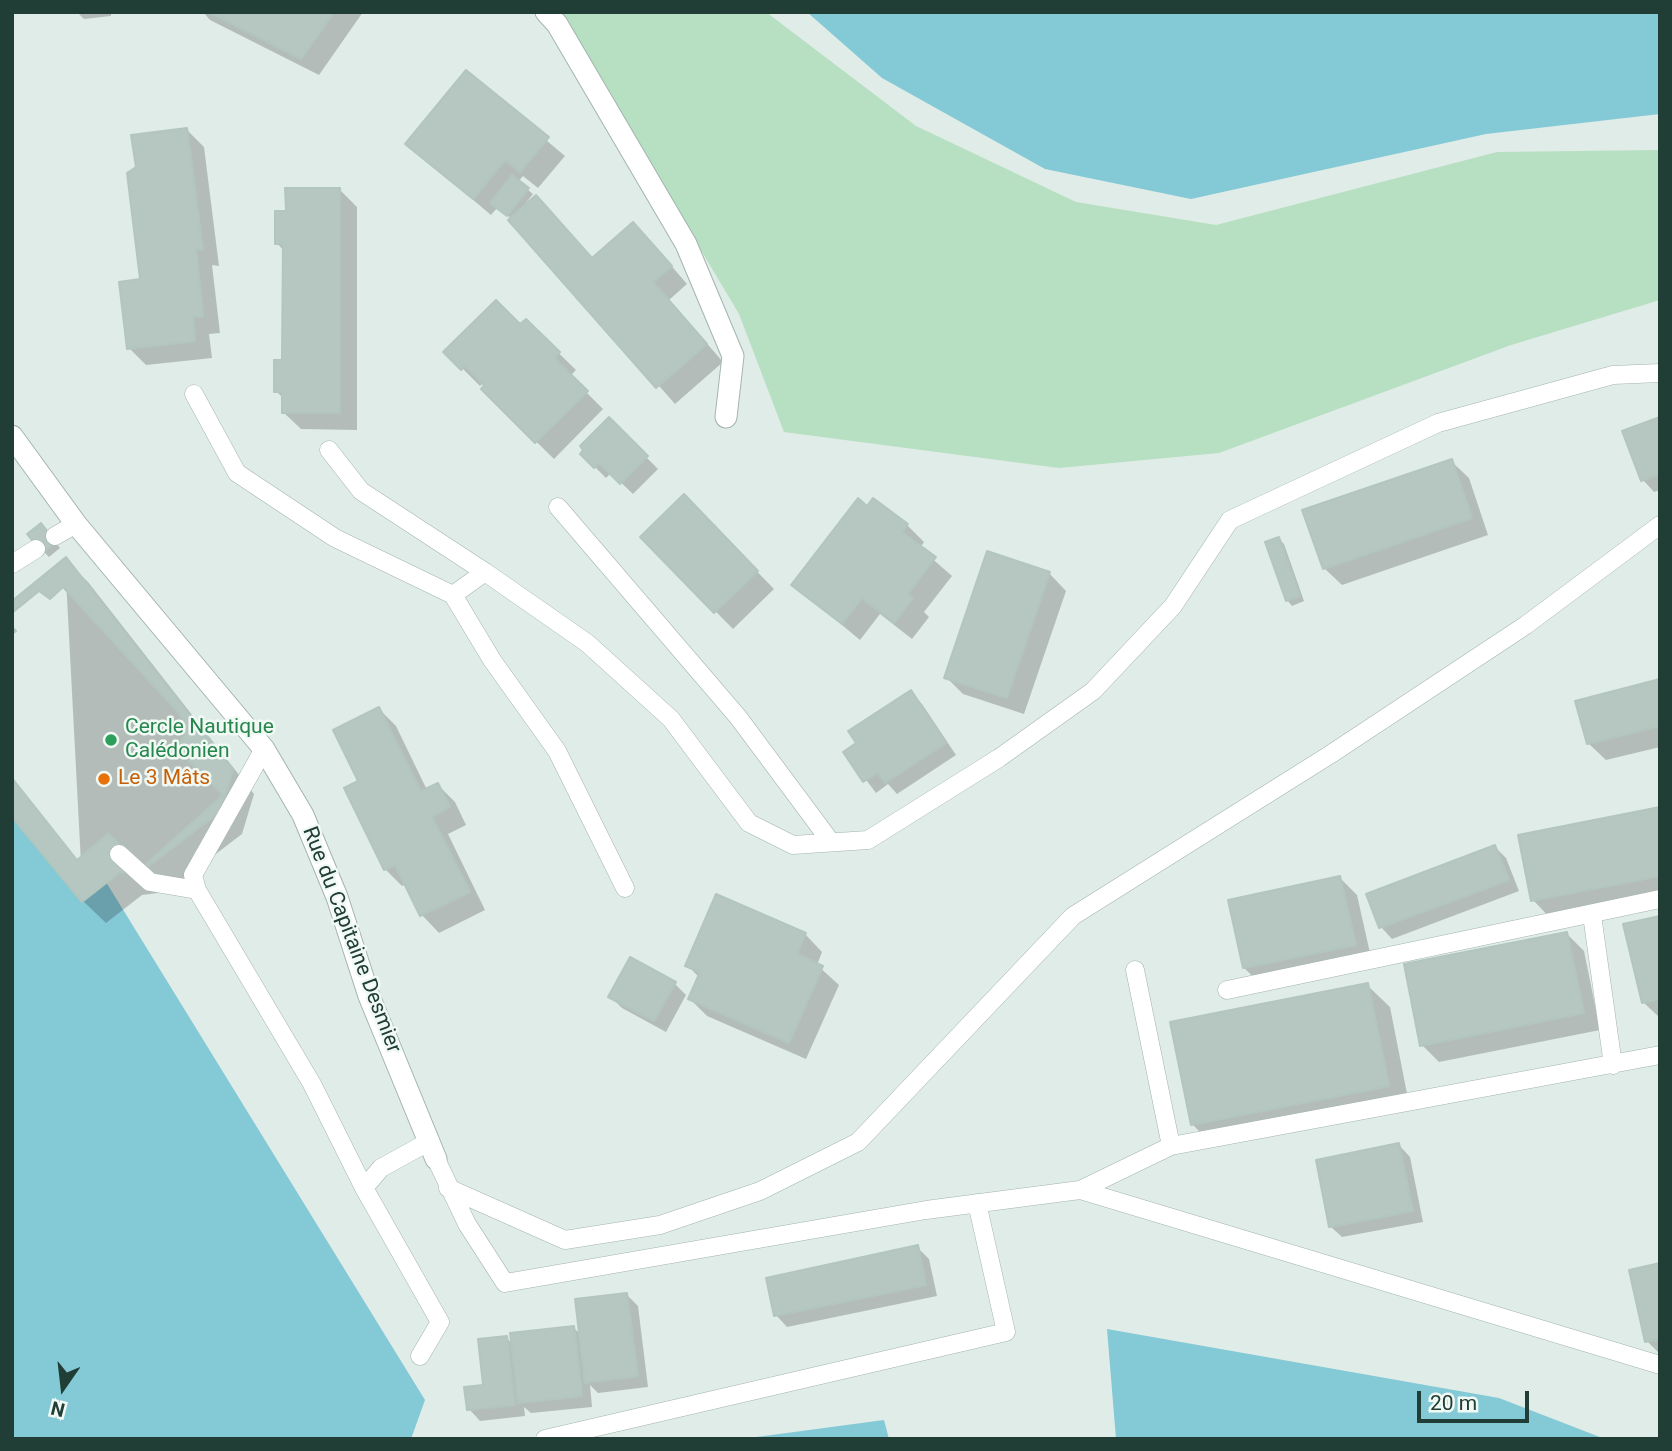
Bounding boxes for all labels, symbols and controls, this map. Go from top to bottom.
place label: Cercle Nautique Calédonien [125,715,274,765]
marker: Cercle Nautique Calédonien [103,732,119,748]
place label: Le 3 Mâts [118,766,210,792]
marker: Le 3 Mâts [96,771,112,787]
street label: Rue du Capitaine Desmier [296,823,406,1057]
north arrow [28,1353,98,1423]
scale bar [1420,1378,1532,1422]
text: 20 m [1430,1391,1477,1415]
text: N [49,1396,67,1422]

